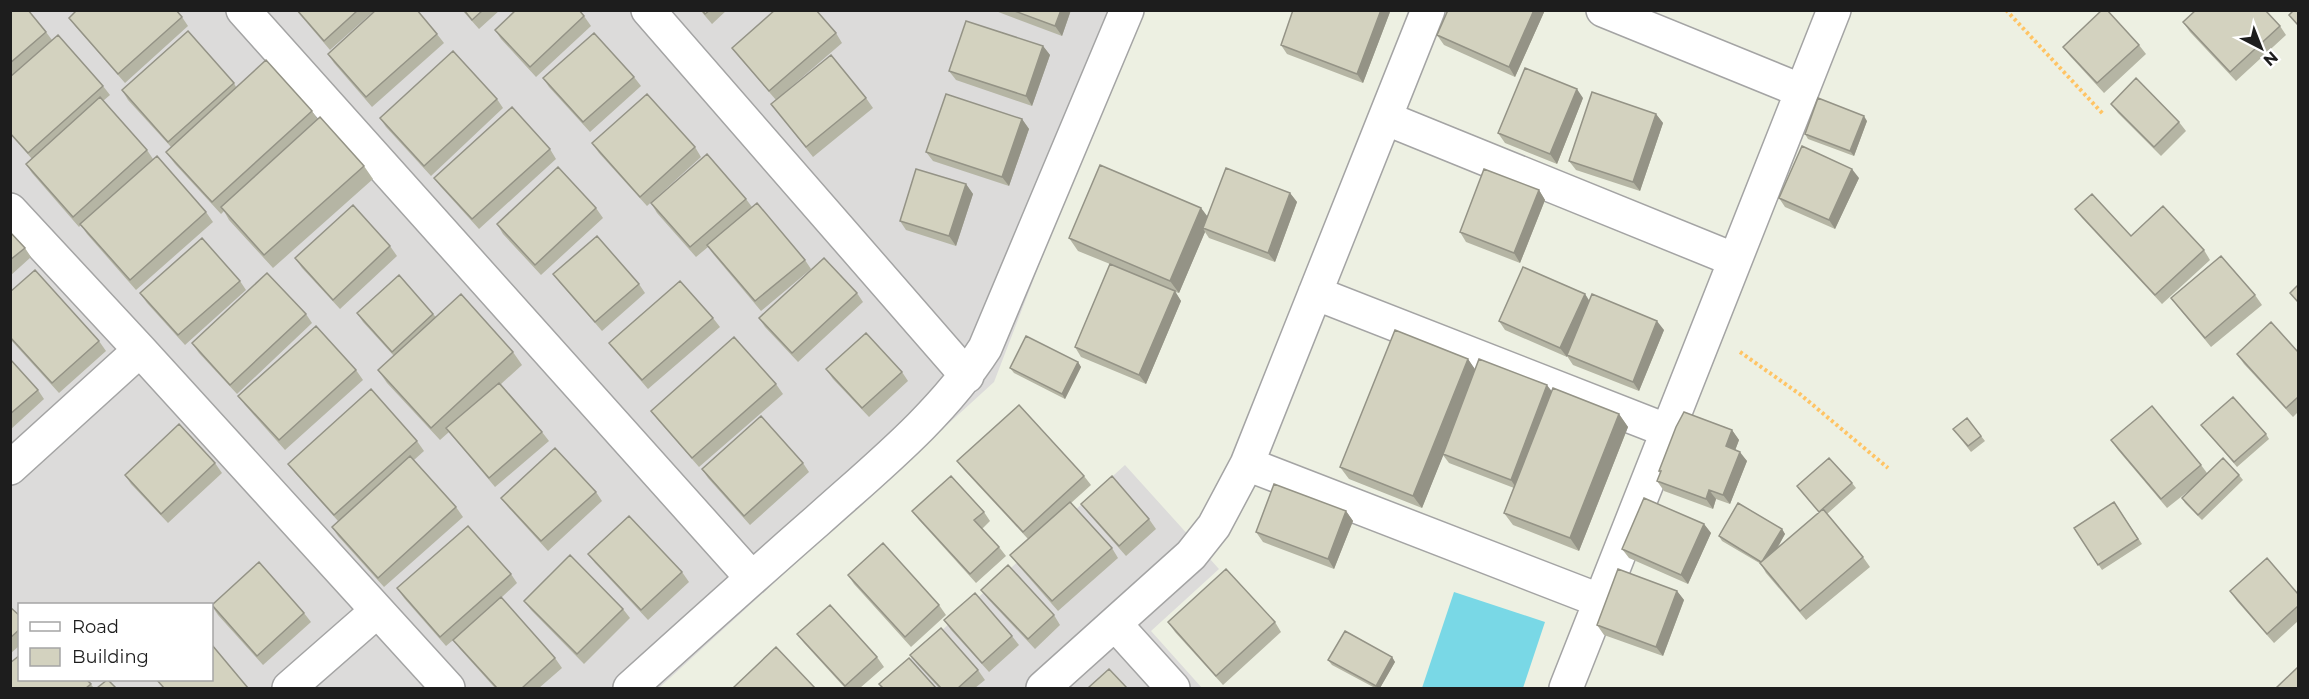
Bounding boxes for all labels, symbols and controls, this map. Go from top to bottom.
north arrow [2231,18,2291,78]
text: N [2260,47,2282,70]
legend [18,603,213,681]
text: Road [72,616,119,638]
text: Building [72,646,149,668]

